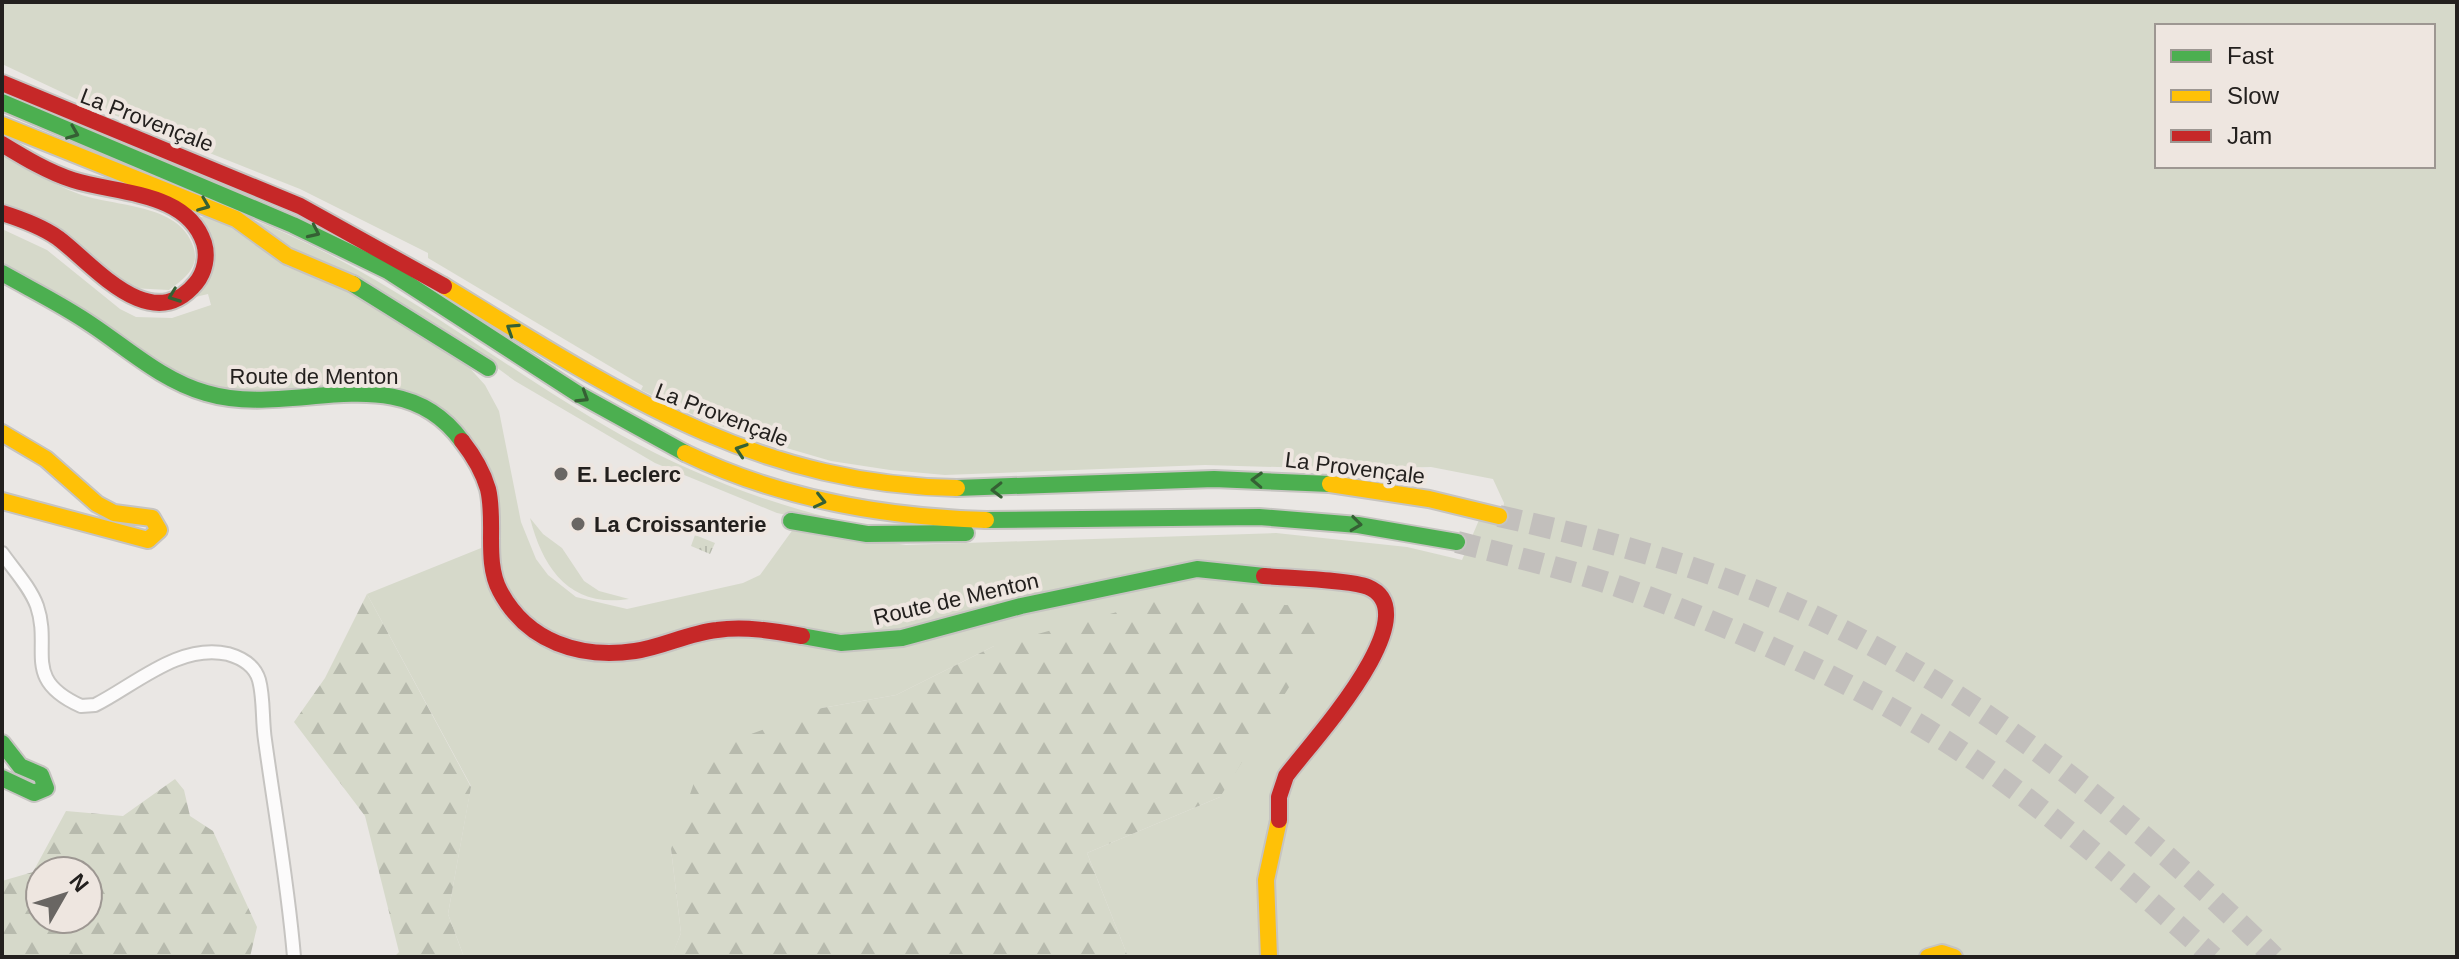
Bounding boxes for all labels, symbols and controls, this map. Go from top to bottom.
legend [2155,24,2435,168]
text: Fast [2227,42,2274,69]
text: Slow [2227,82,2280,109]
street label: La Provençale [77,83,217,157]
text: Jam [2227,122,2272,149]
one-way arrow [65,124,80,140]
one-way arrow [196,196,210,212]
one-way arrow [305,222,320,238]
one-way arrow [168,286,182,303]
one-way arrow [506,324,521,339]
street label: Route de Menton [230,364,398,389]
street label: La Provençale [652,378,792,452]
one-way arrow [574,388,589,403]
one-way arrow [735,444,749,460]
street label: La Provençale [1284,447,1426,489]
place label: E. Leclerc [577,462,681,487]
marker: E. Leclerc [552,465,570,483]
one-way arrow [1250,472,1263,489]
one-way arrow [990,481,1003,498]
one-way arrow [813,492,827,509]
place label: La Croissanterie [594,512,766,537]
marker: La Croissanterie [569,515,587,533]
one-way arrow [1349,515,1363,532]
street label: Route de Menton [871,568,1041,630]
north arrow [24,855,104,935]
text: N [64,869,94,897]

